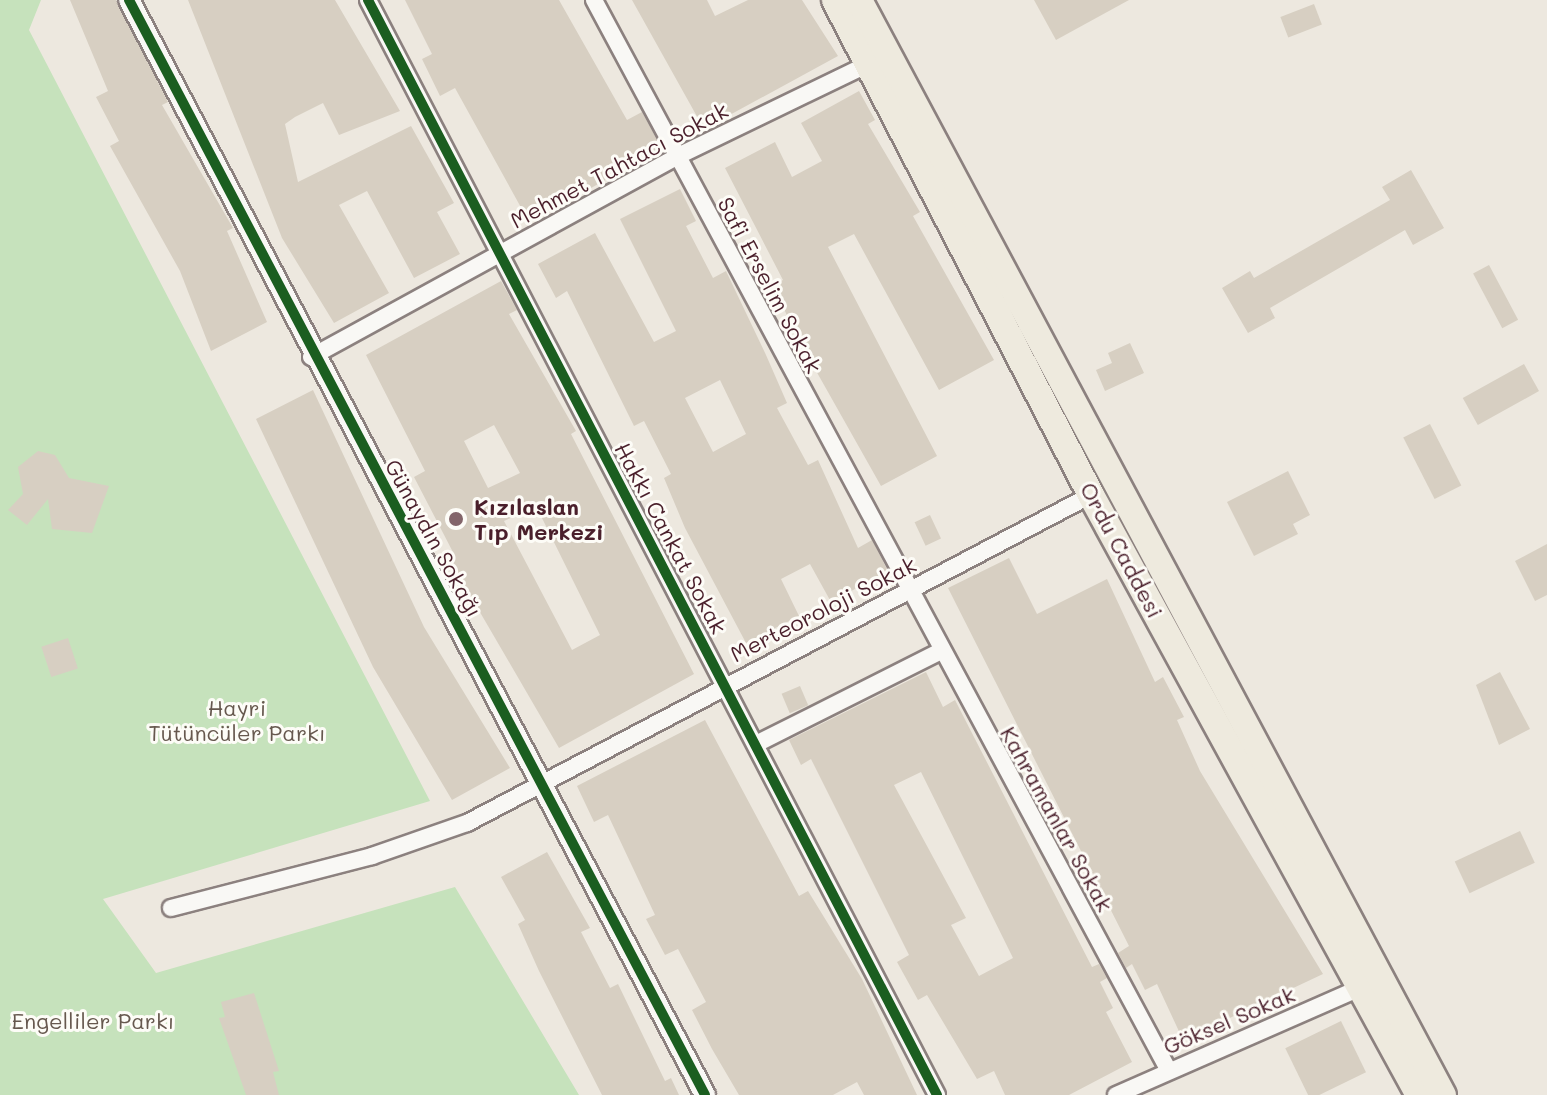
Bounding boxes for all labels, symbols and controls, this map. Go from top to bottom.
street label: Mehmet Tahtacı Sokak [506,96,732,234]
street label: Safi Erselim Sokak [712,192,828,378]
street label: Hakkı Cankat Sokak [609,438,733,638]
street label: Günaydın Sokağı [380,455,488,621]
street label: Ordu Caddesi [1075,478,1169,622]
place label: Kızılaslan Tıp Merkezi [474,493,604,544]
marker: Kızılaslan Tıp Merkezi [445,508,467,530]
street label: Merteoroloji Sokak [726,551,920,667]
park label: Hayri Tütüncüler Parkı [148,694,326,746]
street label: Kahramanlar Sokak [995,722,1119,916]
street label: Göksel Sokak [1159,980,1299,1060]
park label: Engelliler Parkı [12,1008,174,1034]

